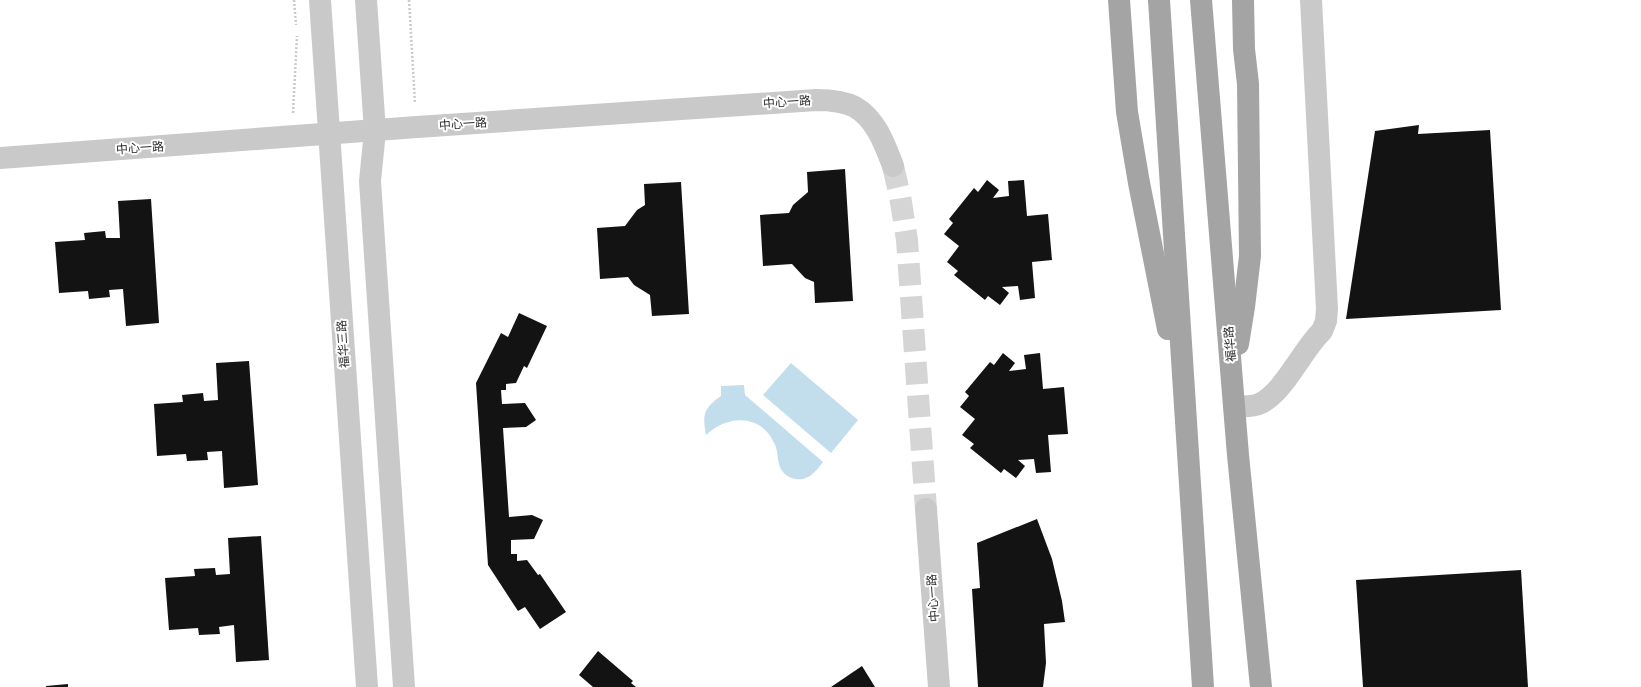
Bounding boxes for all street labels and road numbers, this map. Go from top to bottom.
street label: 中心一路 [762,91,812,112]
street label: 中心一路 [438,113,488,134]
street label: 中心一路 [115,137,165,158]
street label: 福华三路 [332,319,353,369]
street label: 福华路 [1219,325,1240,363]
street label: 中心一路 [922,573,943,623]

